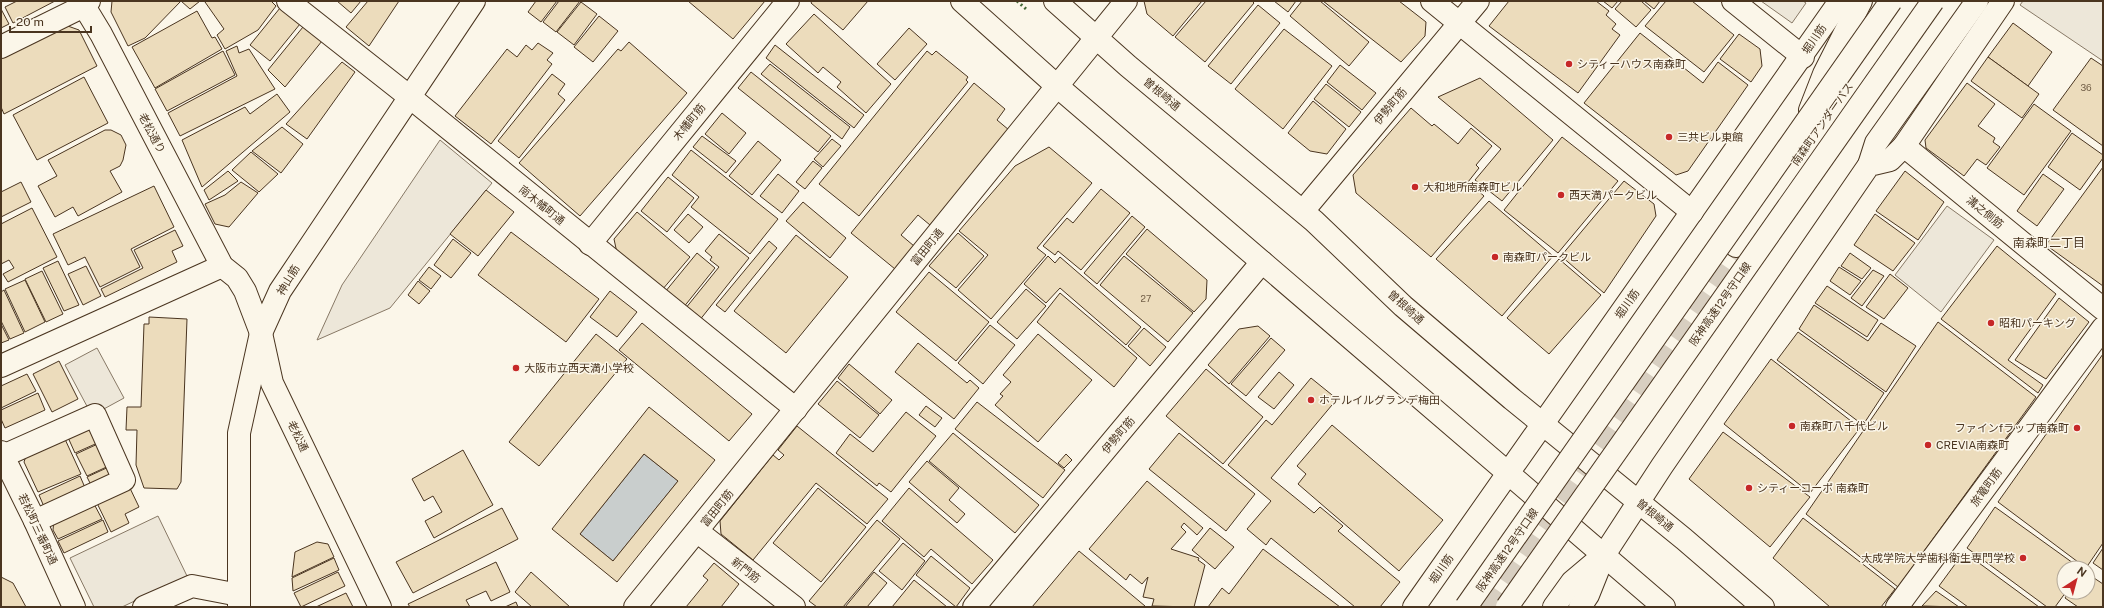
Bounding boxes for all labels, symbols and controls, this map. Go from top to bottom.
scale bar [10,8,91,34]
text: 20 m [16,15,44,29]
street label: 堀川筋 [1800,22,1828,56]
place label: シティーハウス南森町 [1577,58,1686,70]
marker: シティーハウス南森町 [1564,59,1574,69]
street label: 曽根崎通 [1141,75,1183,113]
street label: 南森町アンダーパス [1789,80,1855,168]
house number: 36 [2080,82,2092,93]
street label: 伊勢町筋 [1371,85,1409,127]
street label: 木幡町筋 [670,101,708,143]
street label: 老松通り [136,111,168,155]
place label: 三共ビル東館 [1677,131,1743,143]
marker: 三共ビル東館 [1664,132,1674,142]
place label: 大和地所南森町ビル [1423,181,1522,193]
marker: 大和地所南森町ビル [1410,182,1420,192]
street label: 南木幡町通 [517,183,567,227]
place label: 西天満パークビル [1569,189,1657,201]
marker: 西天満パークビル [1556,190,1566,200]
street label: 溝之側筋 [1964,193,2006,231]
street label: 富田町通 [908,226,946,268]
district label: 南森町二丁目 [2013,236,2085,250]
place label: 南森町パークビル [1503,251,1591,263]
marker: 南森町パークビル [1490,252,1500,262]
street label: 阪神高速12号守口線 [1687,260,1753,348]
street label: 神山筋 [274,263,302,297]
street label: 堀川筋 [1613,287,1641,321]
street label: 曽根崎通 [1386,288,1426,326]
house number: 27 [1141,293,1151,304]
place label: 昭和パーキング [1999,317,2076,329]
marker: 昭和パーキング [1986,318,1996,328]
place label: 大阪市立西天満小学校 [524,362,634,374]
marker: 大阪市立西天満小学校 [511,363,521,373]
place label: ホテルイルグランデ梅田 [1319,394,1440,406]
marker: ホテルイルグランデ梅田 [1306,395,1316,405]
street label: 伊勢町筋 [1099,414,1137,456]
street label: 老松通 [285,419,311,453]
place label: 南森町八千代ビル [1800,420,1888,432]
marker: 南森町八千代ビル [1787,421,1797,431]
place label: ファインfラップ南森町 [1955,422,2069,434]
marker: ファインfラップ南森町 [2072,423,2082,433]
place label: CREVIA南森町 [1936,439,2009,451]
marker: CREVIA南森町 [1923,440,1933,450]
street label: 旅篭町筋 [1968,466,2004,508]
place label: シティーコーポ 南森町 [1757,482,1869,494]
marker: シティーコーポ 南森町 [1744,483,1754,493]
street label: 富田町筋 [698,487,736,529]
street label: 若松町三番町通 [16,492,60,566]
street label: 曽根崎通 [1634,496,1676,534]
street label: 阪神高速12号守口線 [1474,506,1540,594]
street label: 堀川筋 [1427,552,1455,586]
place label: 太成学院大学歯科衛生専門学校 [1861,552,2015,564]
marker: 太成学院大学歯科衛生専門学校 [2018,553,2028,563]
street label: 新門筋 [729,555,763,585]
north arrow [2056,560,2096,600]
text: N [2075,565,2089,579]

